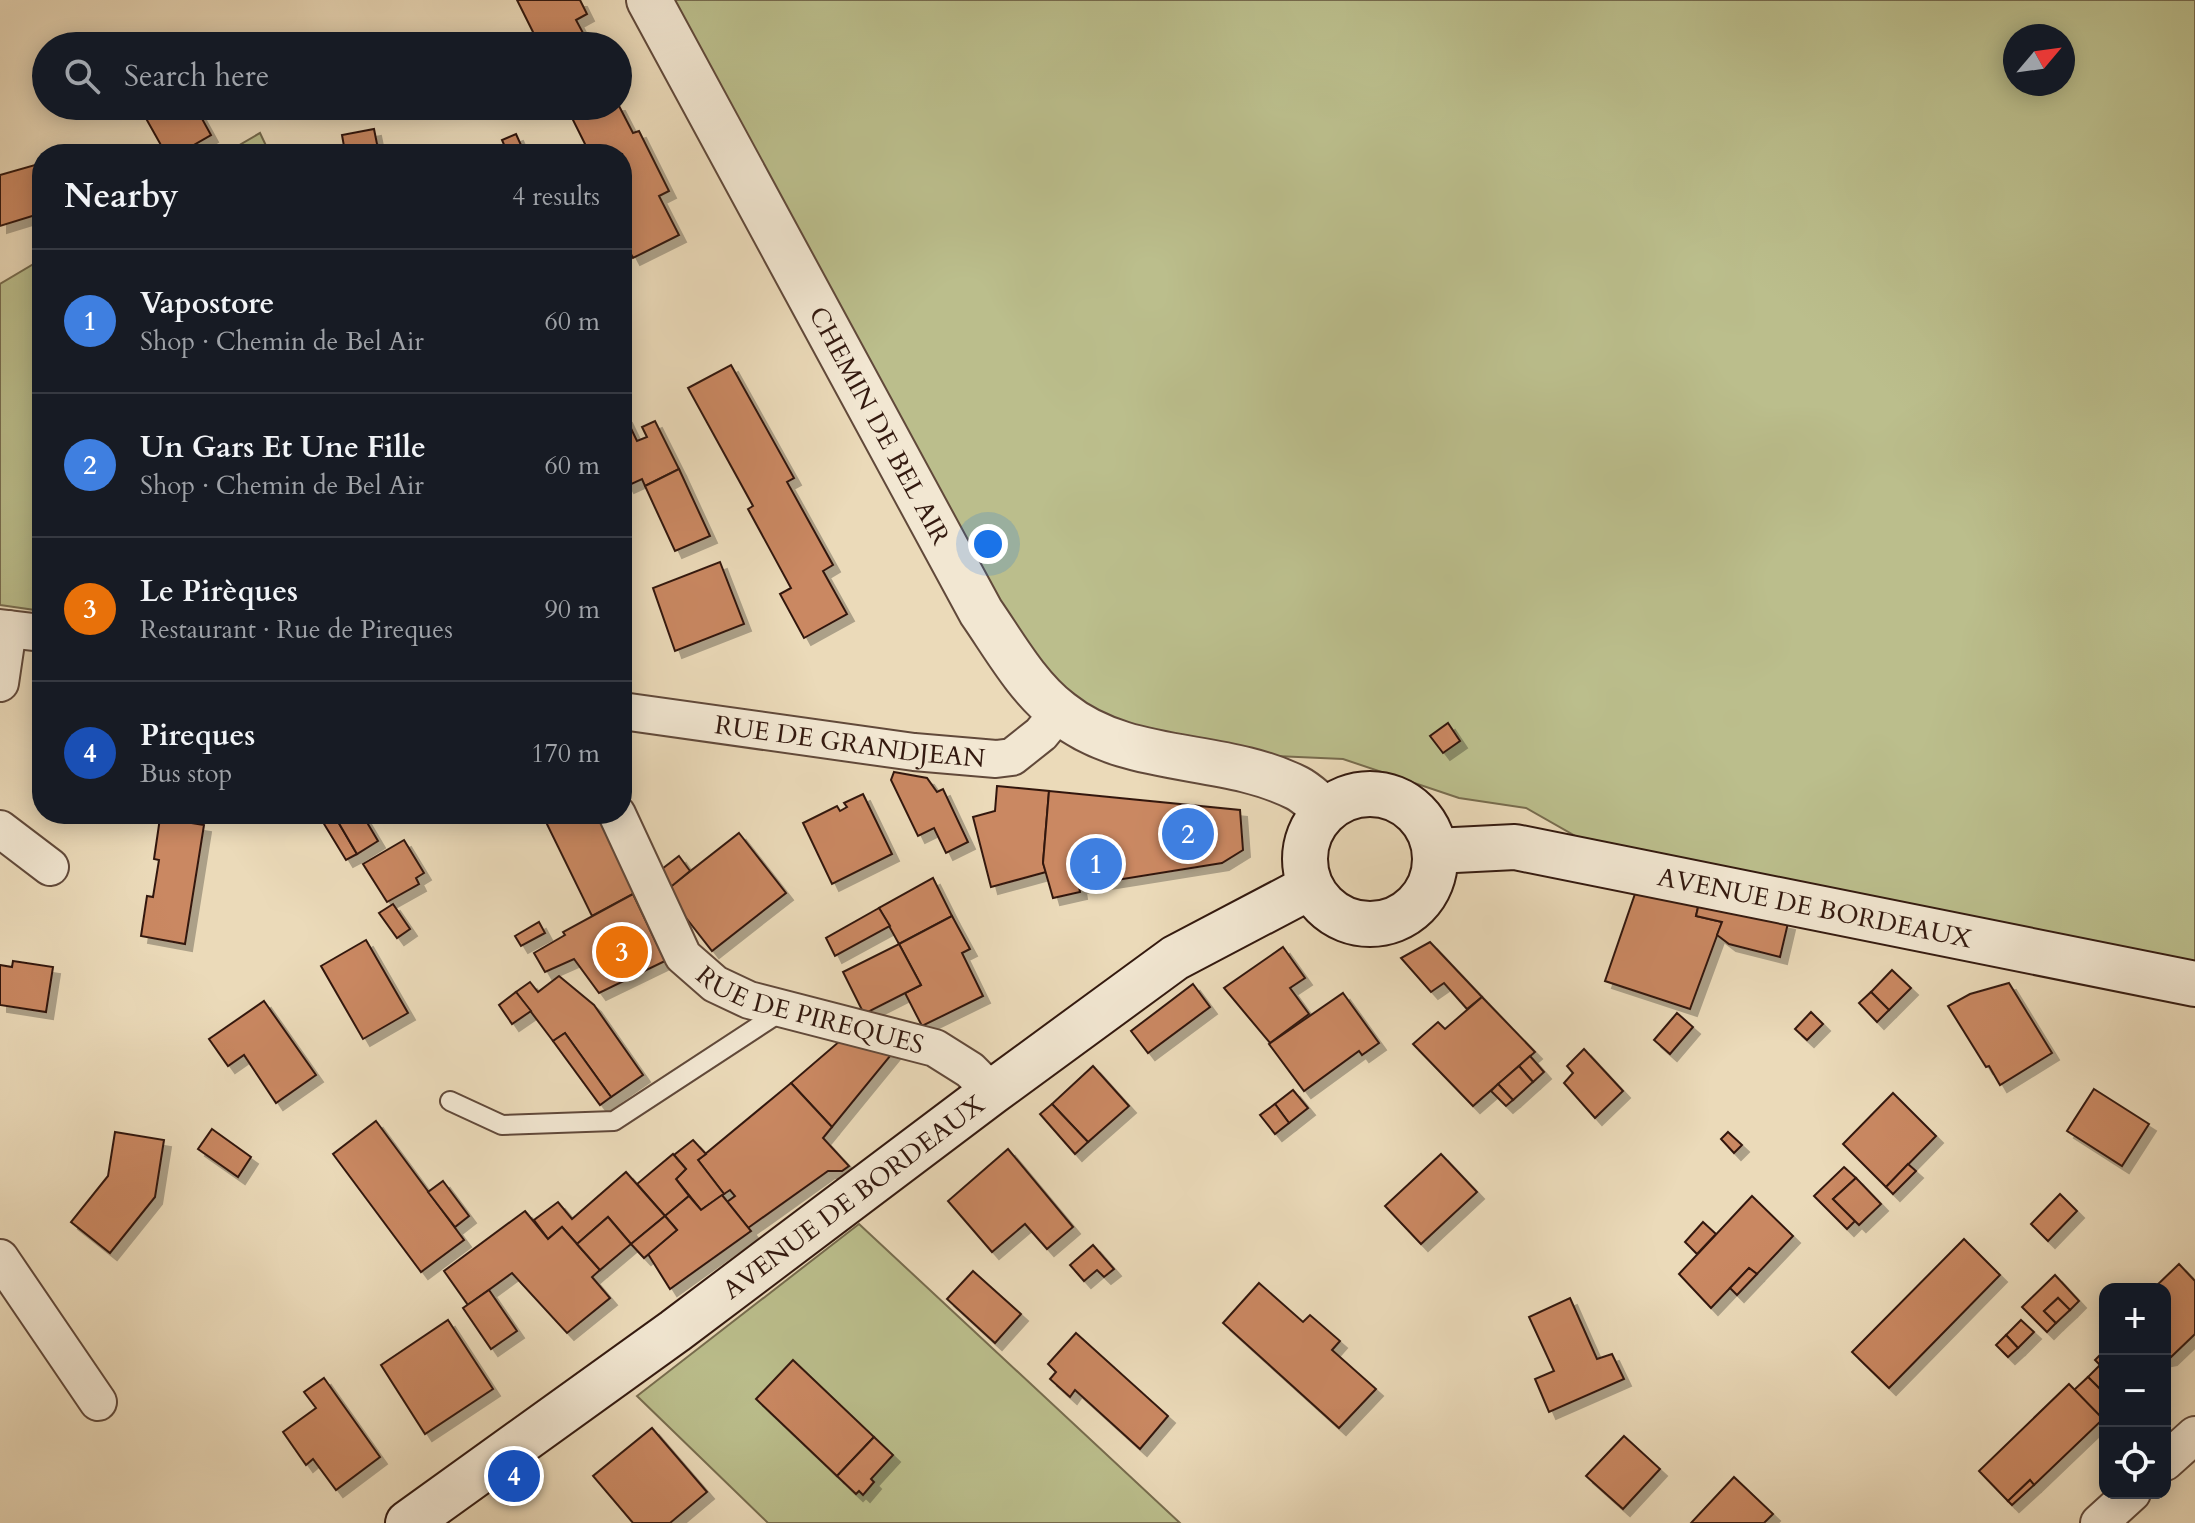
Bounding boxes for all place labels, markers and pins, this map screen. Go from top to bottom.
pin: 2 [1162,804,1214,864]
pin: 1 [1070,834,1122,894]
pin: 3 [596,922,648,982]
pin: 4 [488,1446,540,1506]

